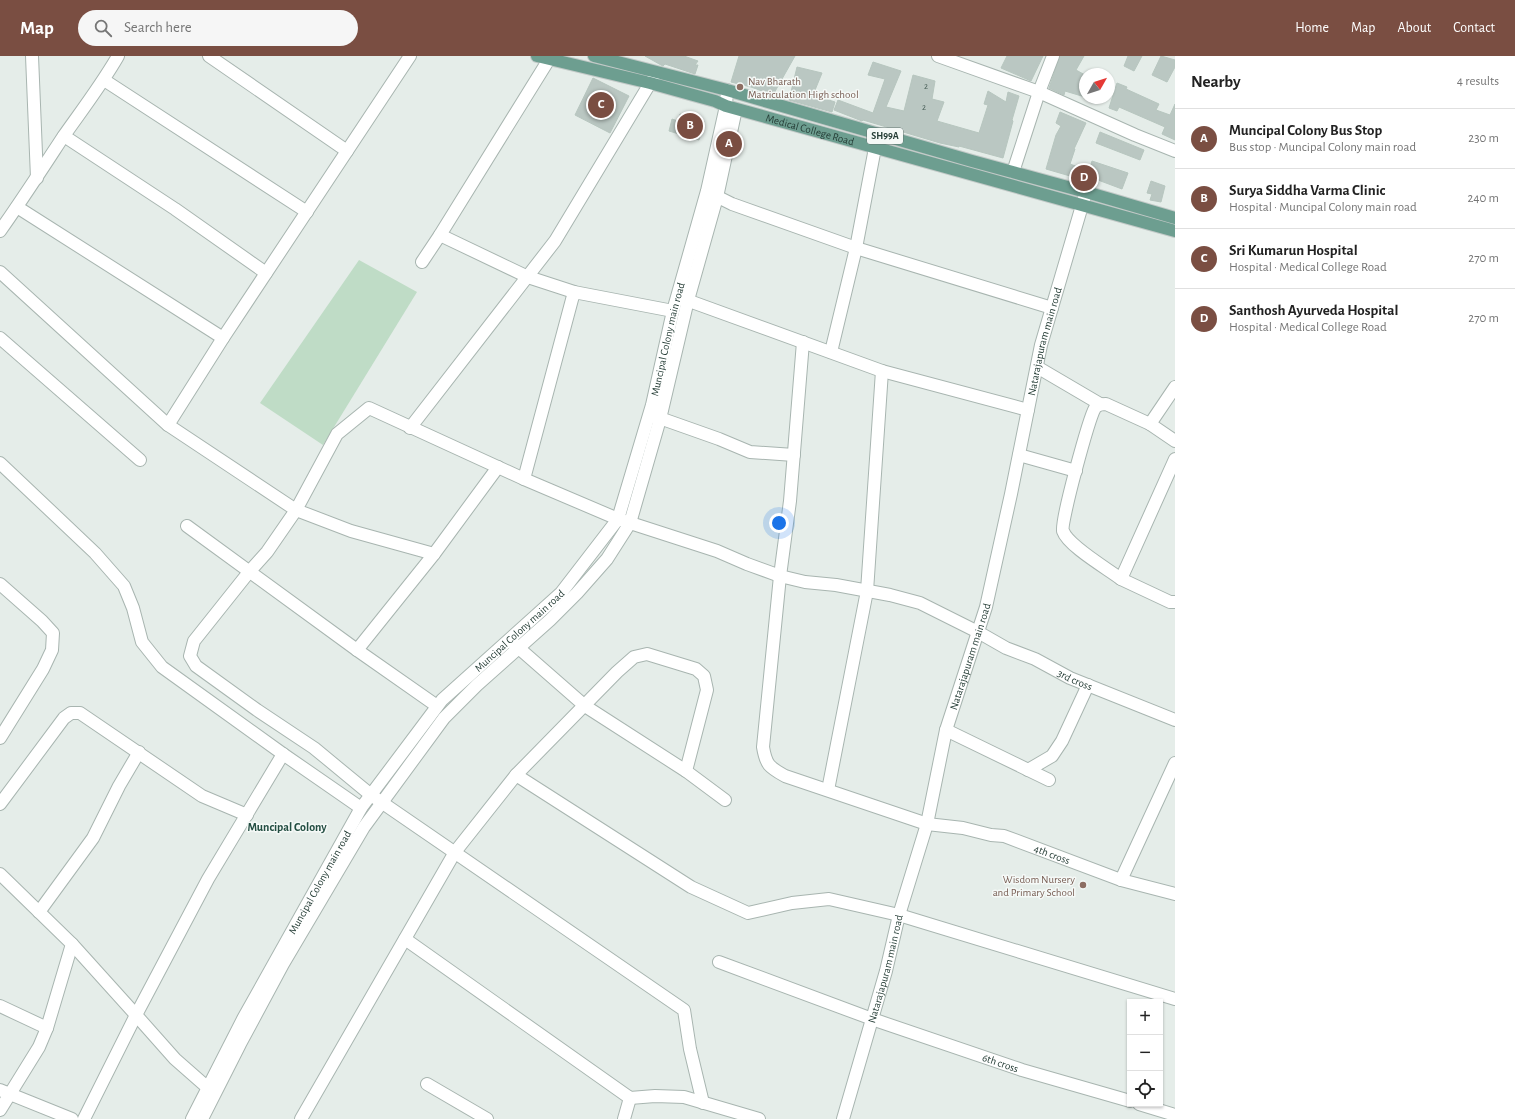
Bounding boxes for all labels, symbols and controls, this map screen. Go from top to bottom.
search box [78,10,358,46]
icon: search [92,17,114,39]
text: Map [20,19,54,38]
text: Search here [124,20,192,35]
text: Home [1295,21,1329,35]
text: Map [1351,21,1375,35]
text: About [1397,21,1431,35]
text: Contact [1453,21,1495,35]
north arrow [1079,68,1115,104]
text: Nearby [1191,73,1241,90]
text: 4 results [1457,75,1499,88]
place label: Nav Bharath Matriculation High school [748,76,859,100]
marker: Nav Bharath Matriculation High school [735,82,745,92]
house number: 2 [924,82,928,91]
pin: C [588,90,614,120]
house number: 2 [922,103,926,112]
pin: B [677,111,703,141]
street label: Medical College Road [765,112,856,147]
text: Muncipal Colony Bus Stop [1229,123,1382,138]
road number: SH99A [867,128,903,144]
pin: A [716,129,742,159]
text: A [1200,132,1208,145]
text: 230 m [1468,132,1499,145]
text: Bus stop · Muncipal Colony main road [1229,141,1416,154]
pin: D [1071,163,1097,193]
text: Surya Siddha Varma Clinic [1229,183,1385,198]
text: B [1200,192,1208,205]
text: 240 m [1467,192,1499,205]
text: Hospital · Muncipal Colony main road [1229,201,1417,214]
text: Sri Kumarun Hospital [1229,243,1358,258]
text: C [1201,252,1207,265]
text: 270 m [1468,252,1499,265]
text: Hospital · Medical College Road [1229,261,1387,274]
street label: Muncipal Colony main road [649,281,686,397]
street label: Natarajapuram main road [1025,286,1063,397]
text: Santhosh Ayurveda Hospital [1229,303,1398,318]
text: D [1200,312,1208,325]
text: 270 m [1468,312,1499,325]
text: Hospital · Medical College Road [1229,321,1387,334]
your location [769,513,789,533]
street label: Muncipal Colony main road [472,587,567,674]
street label: Natarajapuram main road [947,602,992,711]
street label: 3rd cross [1056,667,1094,692]
district label: Muncipal Colony [247,821,327,834]
street label: Muncipal Colony main road [286,828,353,936]
street label: 4th cross [1033,842,1072,866]
place label: Wisdom Nursery and Primary School [993,874,1075,898]
marker: Wisdom Nursery and Primary School [1078,880,1088,890]
street label: Natarajapuram main road [866,913,904,1024]
map controls [1127,999,1163,1107]
button: + [1127,999,1163,1035]
button: − [1127,1035,1163,1071]
street label: 6th cross [981,1051,1020,1074]
button: locate [1127,1071,1163,1107]

